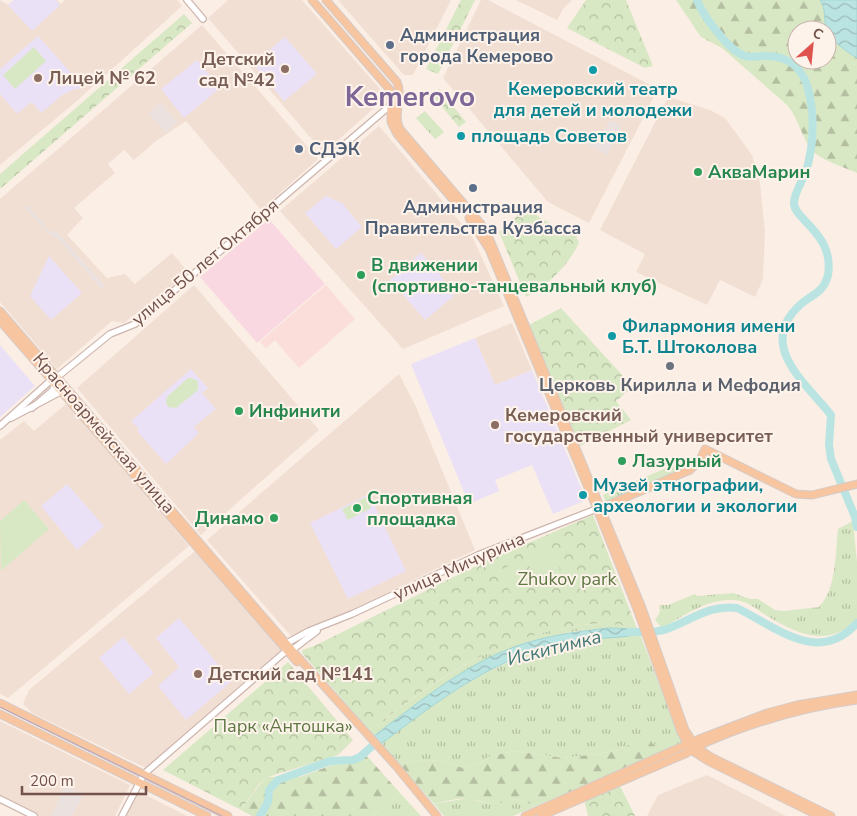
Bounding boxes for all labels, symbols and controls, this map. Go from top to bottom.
north arrow [787,20,837,70]
place label: Администрация города Кемерово [400,23,553,68]
text: С [809,23,827,45]
marker: Администрация города Кемерово [384,39,396,51]
place label: Детский сад №42 [199,47,275,92]
marker: Детский сад №42 [279,63,291,75]
marker: Кемеровский театр для детей и молодежи [587,64,599,76]
place label: Лицей № 62 [48,66,156,90]
marker: Лицей № 62 [32,72,44,84]
place label: Кемеровский театр для детей и молодежи [494,77,692,122]
district label: Kemerovo [345,78,475,116]
place label: площадь Советов [471,124,627,148]
marker: площадь Советов [455,130,467,142]
place label: СДЭК [309,137,361,161]
marker: СДЭК [293,143,305,155]
place label: АкваМарин [708,160,810,184]
marker: АкваМарин [692,166,704,178]
marker: Администрация Правительства Кузбасса [467,182,479,194]
street label: улица 50 лет Октября [126,193,284,331]
place label: Администрация Правительства Кузбасса [365,195,581,240]
place label: В движении (спортивно-танцевальный клуб) [371,253,658,298]
marker: В движении (спортивно-танцевальный клуб) [355,269,367,281]
place label: Филармония имени Б.Т. Штоколова [622,314,795,359]
marker: Филармония имени Б.Т. Штоколова [606,330,618,342]
street label: Красноармейская улица [27,347,181,519]
marker: Церковь Кирилла и Мефодия [664,360,676,372]
place label: Церковь Кирилла и Мефодия [539,373,801,397]
place label: Инфинити [249,399,341,423]
place label: Кемеровский государственный университет [505,403,773,448]
marker: Инфинити [233,405,245,417]
marker: Кемеровский государственный университет [489,419,501,431]
place label: Лазурный [632,449,722,473]
marker: Лазурный [616,455,628,467]
place label: Музей этнографии, археологии и экологии [593,473,797,518]
place label: Спортивная площадка [367,486,473,531]
marker: Музей этнографии, археологии и экологии [577,489,589,501]
marker: Спортивная площадка [351,502,363,514]
place label: Динамо [195,506,264,530]
marker: Динамо [268,512,280,524]
street label: улица Мичурина [389,526,529,606]
park label: Zhukov park [518,567,617,591]
water label: Искитимка [504,624,604,672]
place label: Детский сад №141 [208,662,373,686]
marker: Детский сад №141 [192,668,204,680]
park label: Парк «Антошка» [213,714,353,738]
scale bar [22,764,146,796]
text: 200 m [30,771,74,791]

